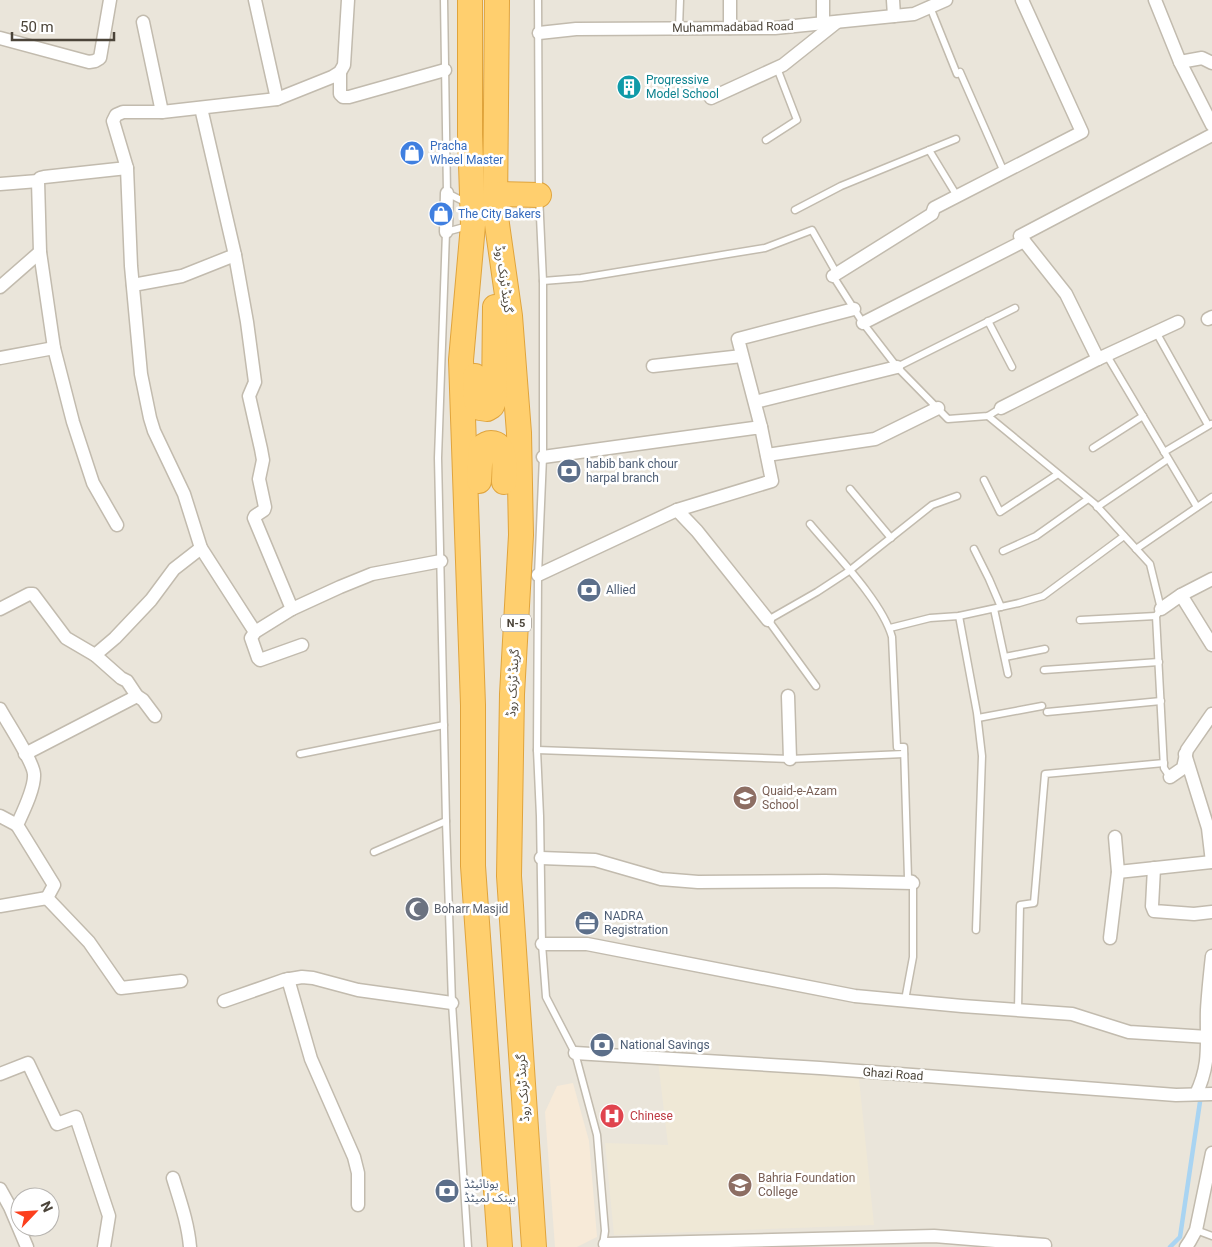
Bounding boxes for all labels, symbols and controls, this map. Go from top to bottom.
scale bar [12,10,115,42]
text: 50 m [20,18,54,36]
street label: Muhammadabad Road [672,19,794,35]
place label: Progressive Model School [646,73,719,101]
building icon: Progressive Model School [616,74,642,100]
place label: Pracha Wheel Master [430,139,503,167]
shop icon: Pracha Wheel Master [399,140,425,166]
shop icon: The City Bakers [428,201,454,227]
place label: The City Bakers [458,207,541,221]
street label: گرینڈ ٹرنک روڈ [492,244,516,315]
place label: habib bank chour harpal branch [586,457,678,485]
bank icon: habib bank chour harpal branch [556,458,582,484]
bank icon: Allied [576,577,602,603]
place label: Allied [606,583,636,597]
road number: N-5 [501,614,531,632]
street label: گرینڈ ٹرنک روڈ [504,648,522,717]
place label: Quaid-e-Azam School [762,784,837,812]
school or university icon: Quaid-e-Azam School [732,785,758,811]
mosque icon: Boharr Masjid [404,896,430,922]
place label: Boharr Masjid [434,902,508,916]
place label: NADRA Registration [604,909,668,937]
office icon: NADRA Registration [574,910,600,936]
bank icon: National Savings [589,1032,615,1058]
place label: National Savings [620,1038,710,1052]
street label: گرینڈ ٹرنک روڈ [513,1053,532,1122]
street label: Ghazi Road [862,1065,924,1083]
hospital icon: Chinese [599,1103,625,1129]
place label: Chinese [630,1109,673,1123]
place label: Bahria Foundation College [758,1171,855,1199]
school or university icon: Bahria Foundation College [727,1172,753,1198]
place label: یونائیٹڈ بینک لمیٹڈ [464,1177,516,1205]
bank icon: یونائیٹڈ بینک لمیٹڈ [434,1178,460,1204]
north arrow [10,1187,60,1237]
text: N [37,1199,56,1214]

